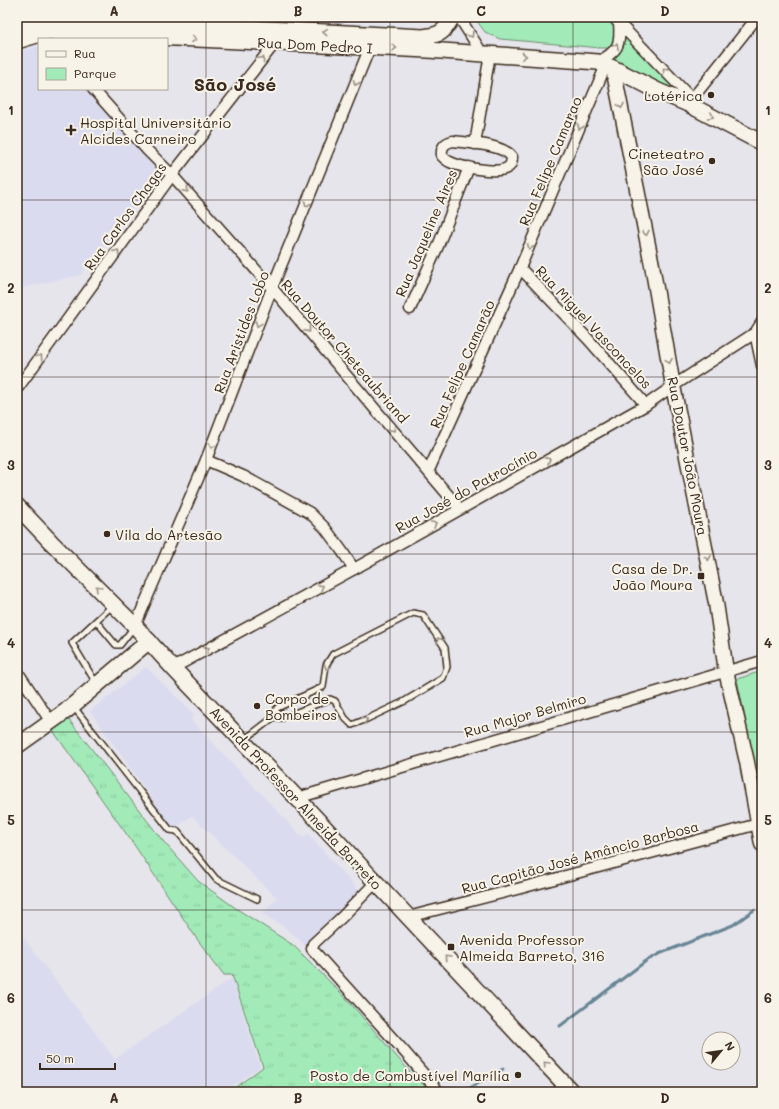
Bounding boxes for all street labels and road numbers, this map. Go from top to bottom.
street label: Rua Dom Pedro I [257,32,373,58]
street label: Rua Felipe Camarao [514,94,586,228]
street label: Rua Carlos Chagas [79,158,171,274]
street label: Rua Jaqueline Aires [391,166,461,300]
street label: Rua Miguel Vasconcelos [532,261,656,393]
street label: Rua Aristides Lobo [209,268,273,396]
street label: Rua Doutor Cheteaubriand [277,275,413,427]
street label: Rua Felipe Camarão [425,297,499,431]
street label: Rua Doutor João Moura [663,375,713,537]
street label: Rua José do Patrocínio [392,443,540,537]
street label: Rua Major Belmiro [462,689,588,741]
street label: Avenida Professor Almeida Barreto [206,702,386,894]
street label: Rua Capitão José Amâncio Barbosa [459,816,701,898]

